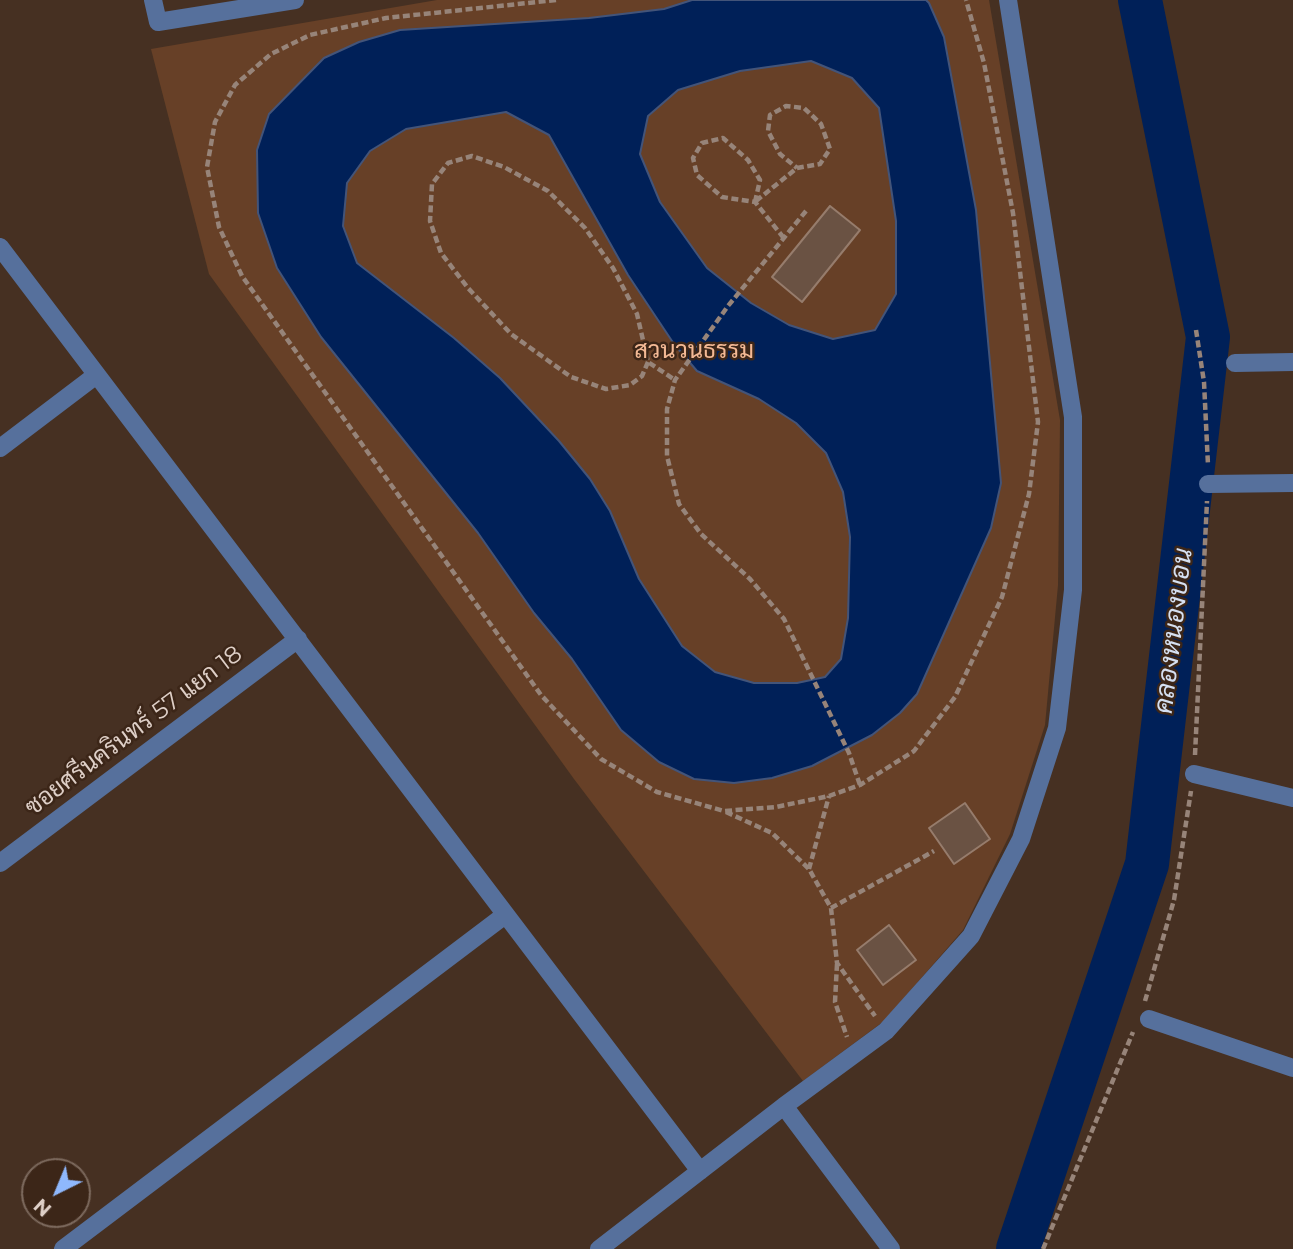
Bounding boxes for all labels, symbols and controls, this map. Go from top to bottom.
park label: สวนวนธรรม [634,337,754,365]
water label: คลองหนองบอน [1148,546,1200,716]
street label: ซอยศรีนครินทร์ 57 แยก 18 [20,640,248,822]
north arrow [21,1158,91,1228]
text: N [29,1194,56,1221]

